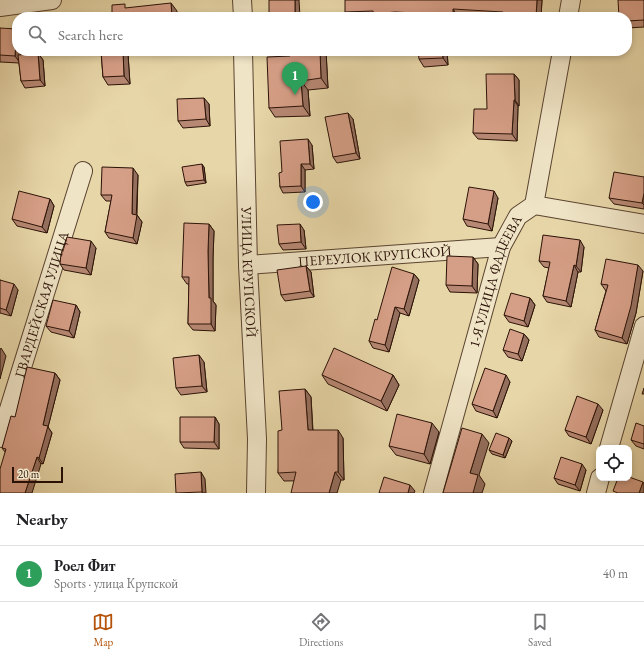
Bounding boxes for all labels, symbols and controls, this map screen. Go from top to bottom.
search box [12,12,632,56]
icon: search [26,23,48,45]
text: Search here [58,25,123,44]
pin: 1 [282,62,308,95]
your location [303,192,323,212]
street label: УЛИЦА КРУПСКОЙ [238,205,261,338]
street label: 1-Я УЛИЦА ФАДЕЕВА [465,212,526,349]
street label: ГВАРДЕЙСКАЯ УЛИЦА [10,229,73,380]
street label: ПЕРЕУЛОК КРУПСКОЙ [297,241,453,270]
map controls [596,445,632,481]
button: locate [596,445,632,481]
scale bar [12,465,63,484]
text: 20 m [18,467,39,481]
text: Nearby [16,508,68,530]
text: Роел Фит [54,556,115,575]
text: 1 [26,565,32,582]
text: 40 m [603,565,628,582]
text: Sports · улица Крупской [54,575,178,592]
tab: Map [92,611,114,649]
tab: Directions [299,611,343,649]
tab: Saved [528,611,552,649]

